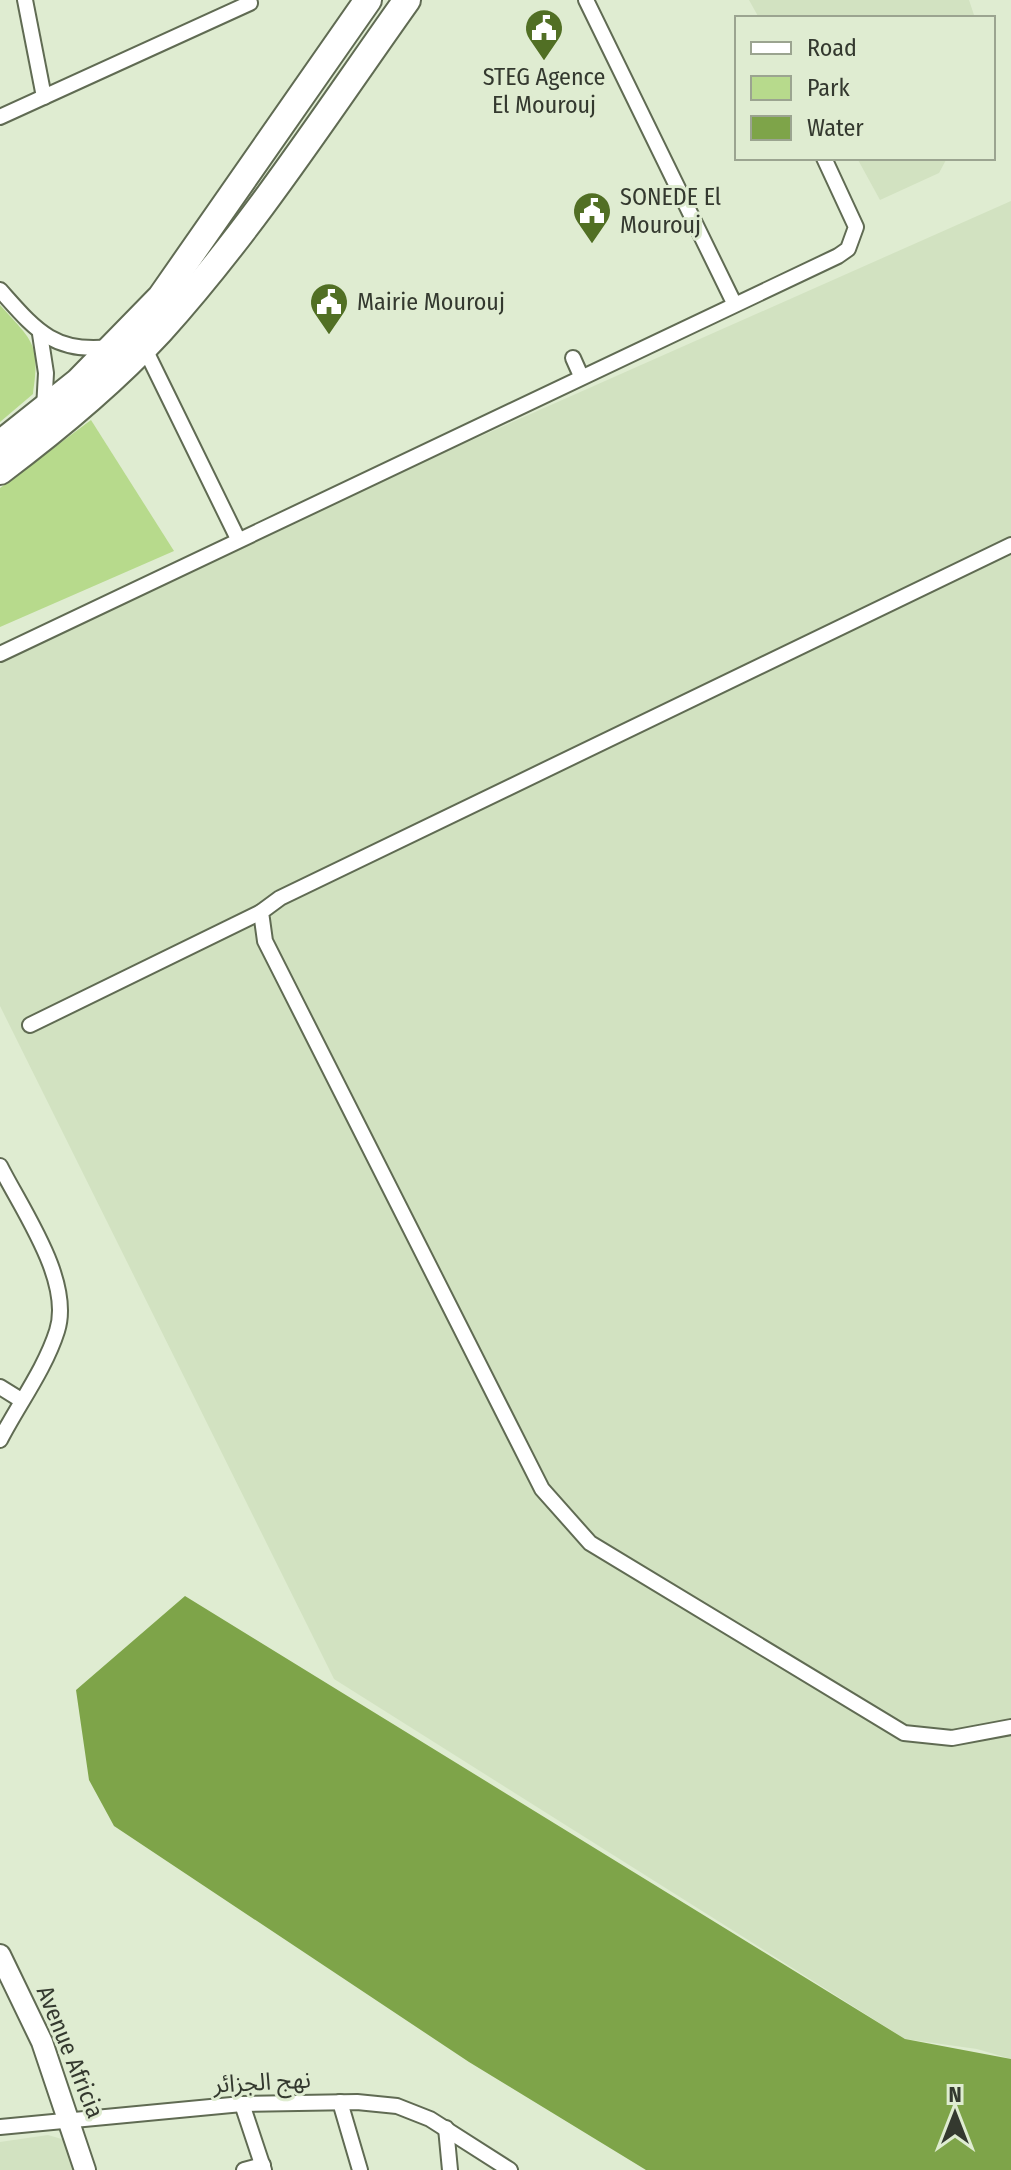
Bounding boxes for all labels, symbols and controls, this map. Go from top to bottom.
public building icon: STEG Agence El Mourouj [523,7,565,62]
legend [735,16,995,160]
text: Road [807,34,857,62]
place label: STEG Agence El Mourouj [483,63,605,119]
text: Park [807,74,850,102]
text: Water [807,114,864,142]
place label: SONEDE El Mourouj [620,183,721,239]
public building icon: SONEDE El Mourouj [571,190,613,245]
public building icon: Mairie Mourouj [308,281,350,336]
place label: Mairie Mourouj [357,288,505,316]
street label: Avenue Africia [31,1982,109,2122]
street label: نهج الجزائر [212,2065,312,2102]
north arrow [915,2074,995,2154]
text: N [948,2081,962,2108]

